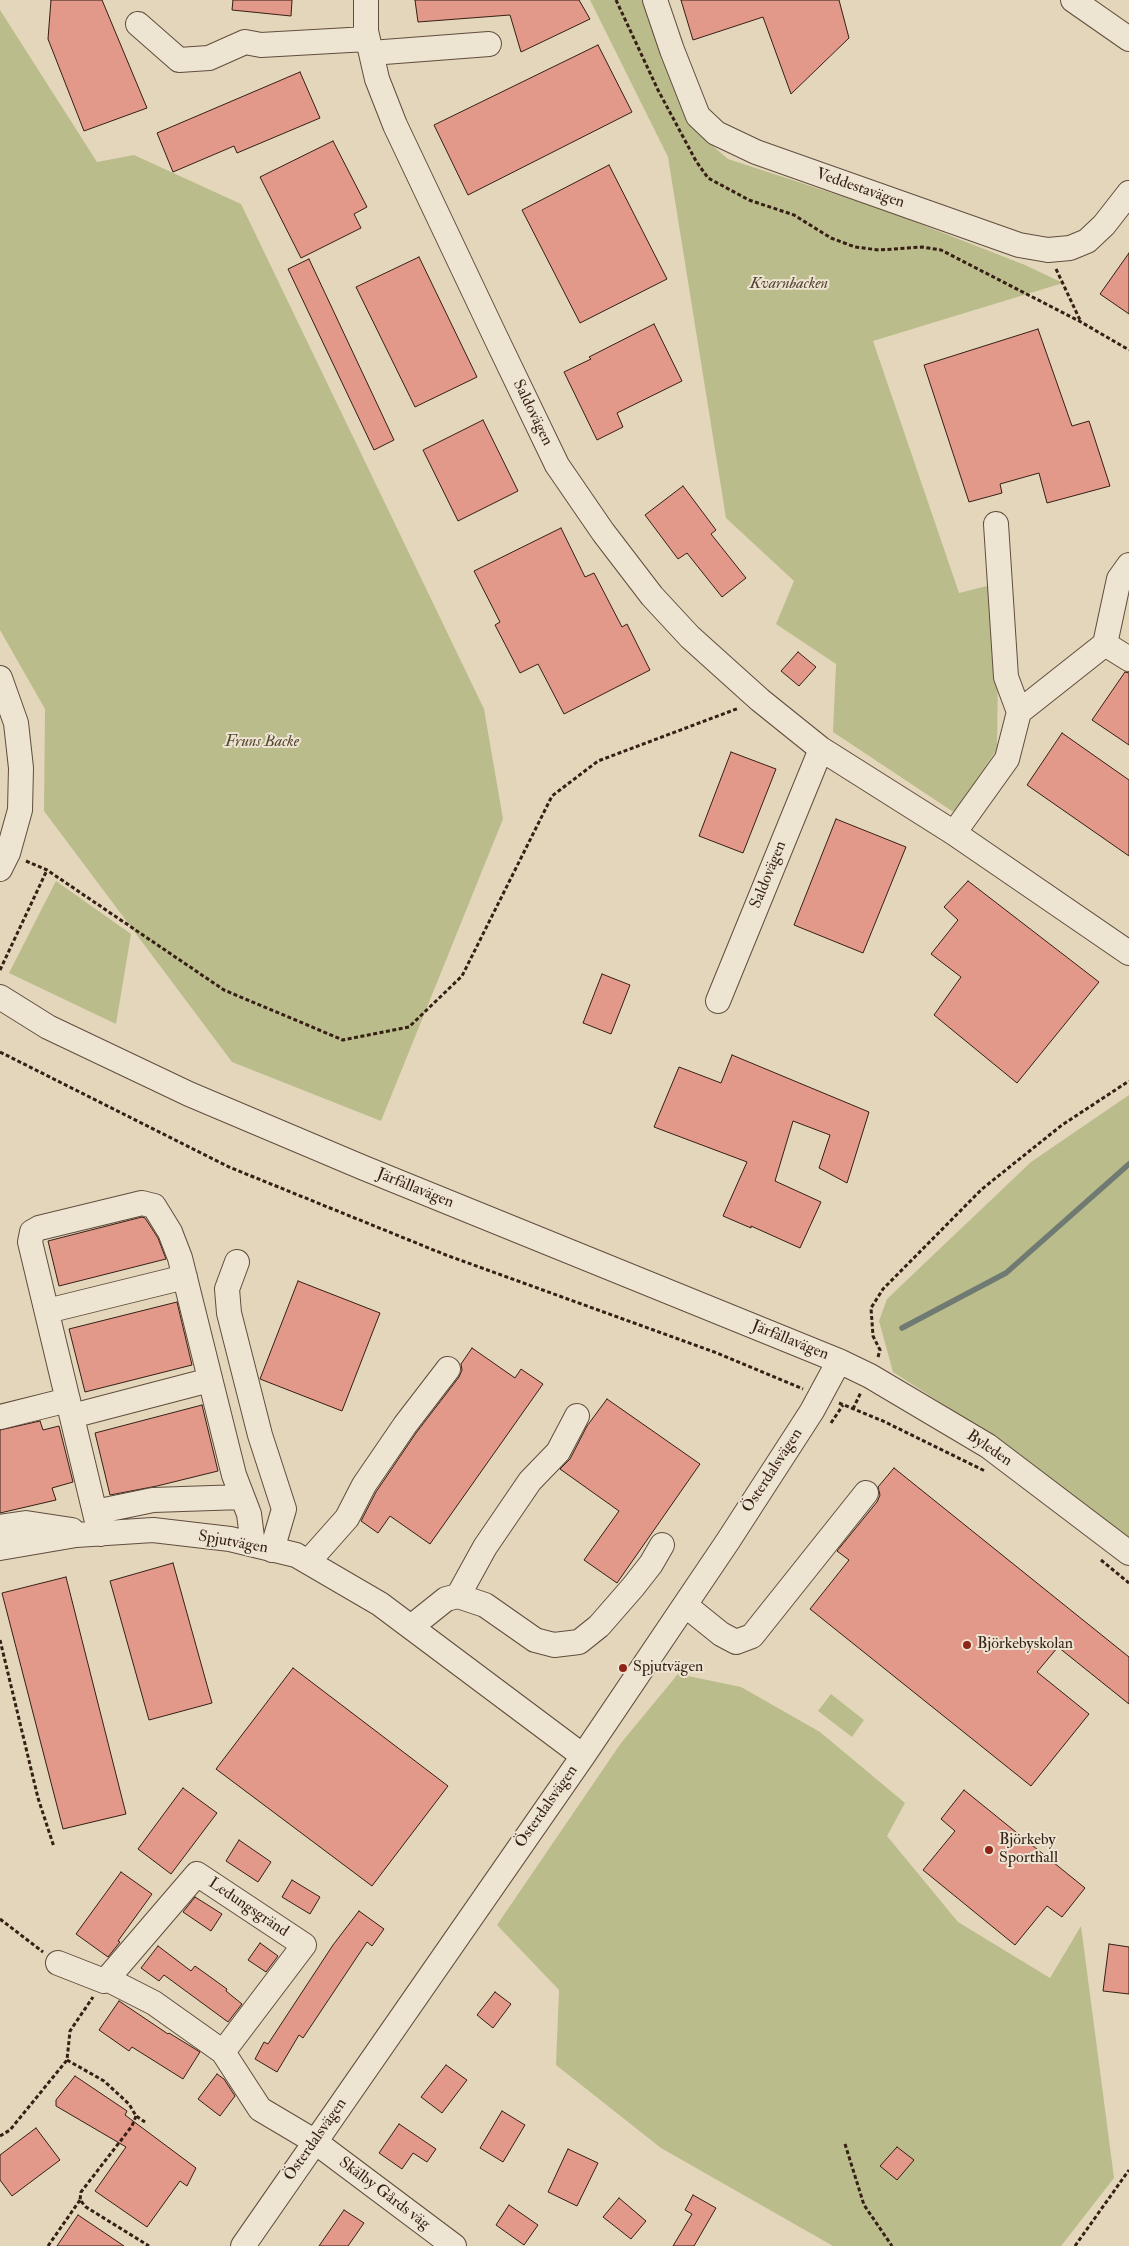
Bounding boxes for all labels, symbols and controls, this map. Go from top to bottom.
street label: Veddestavägen [813,165,907,213]
park label: Kvarnbacken [750,275,828,295]
street label: Saldovägen [508,377,556,449]
park label: Fruns Backe [225,733,299,753]
street label: Saldovägen [747,838,791,912]
street label: Järfällavägen [374,1165,456,1213]
street label: Järfällavägen [749,1317,831,1365]
street label: Österdalsvägen [739,1425,807,1517]
street label: Byleden [963,1427,1015,1471]
street label: Spjutvägen [197,1527,269,1559]
place label: Björkebyskolan [977,1635,1073,1655]
marker: Björkebyskolan [961,1639,973,1651]
place label: Spjutvägen [633,1658,703,1678]
marker: Spjutvägen [617,1662,629,1674]
street label: Österdalsvägen [511,1762,583,1852]
place label: Björkeby Sporthall [999,1831,1058,1869]
marker: Björkeby Sporthall [983,1844,995,1856]
street label: Ledungsgränd [204,1874,292,1942]
street label: Österdalsvägen [280,2095,352,2185]
street label: Skälby Gårds väg [335,2154,433,2234]

